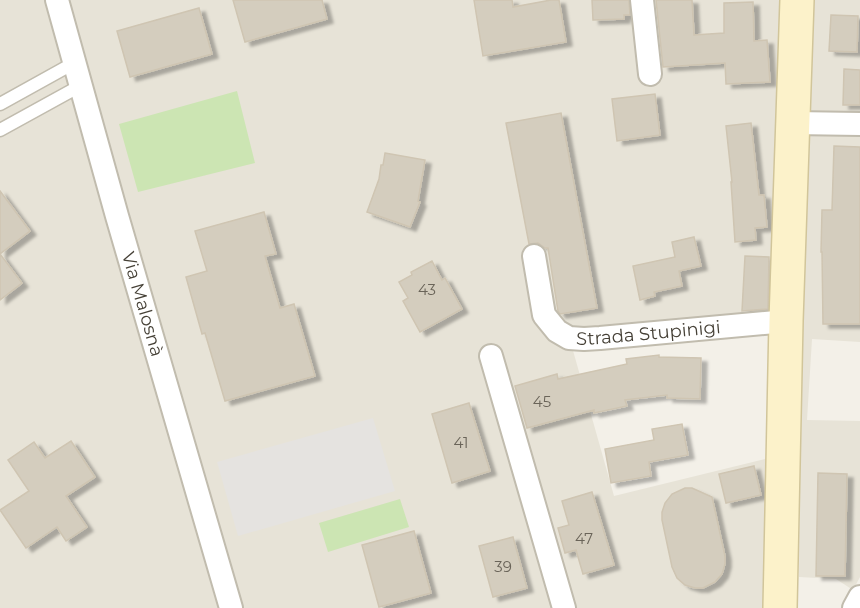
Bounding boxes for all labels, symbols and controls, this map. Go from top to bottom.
street label: Via Malosnà [117,249,168,359]
house number: 43 [418,280,436,299]
street label: Strada Stupinigi [575,316,722,350]
house number: 45 [533,392,551,411]
house number: 41 [454,433,468,452]
house number: 47 [575,529,593,548]
house number: 39 [494,557,512,576]

